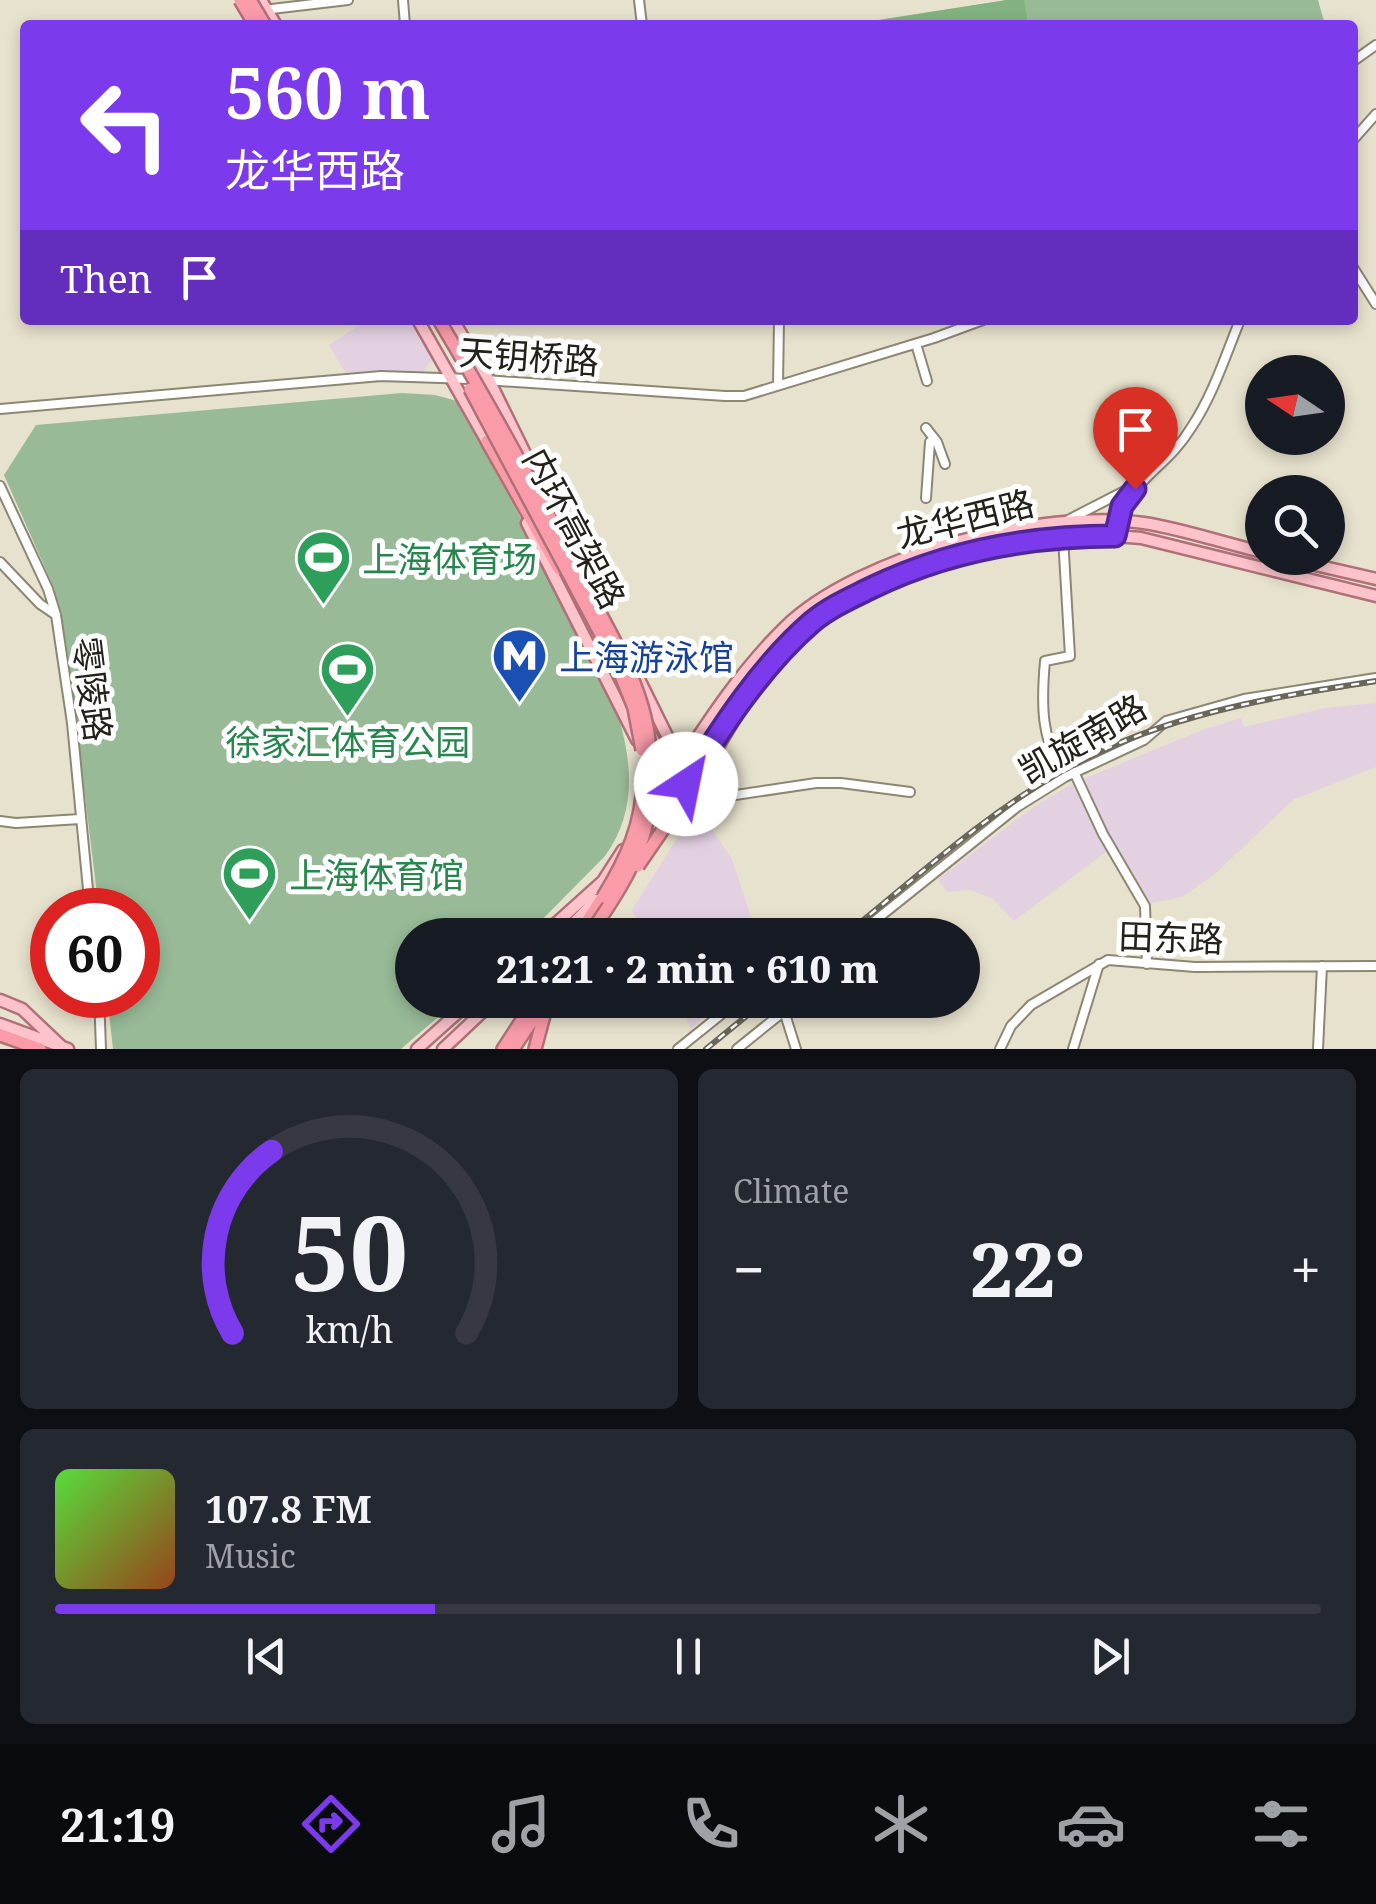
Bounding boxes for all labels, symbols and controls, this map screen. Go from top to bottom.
text: 560 m [225,44,431,140]
icon: left [60,60,190,190]
text: 龙华西路 [225,139,405,200]
icon: arrive [172,250,227,305]
text: Then [60,252,152,304]
street label: 天钥桥路 [458,328,600,384]
north arrow [1245,355,1345,455]
map controls [1245,355,1345,575]
pin [1093,387,1178,490]
icon: arrive [1108,402,1163,457]
street label: 内环高架路 [513,440,637,616]
button: search [1245,475,1345,575]
street label: 龙华西路 [891,478,1039,558]
sports icon: 上海体育场 [293,528,353,607]
place label: 上海体育场 [362,535,537,582]
metro station icon: 上海游泳馆 [490,626,550,705]
place label: 上海游泳馆 [559,633,734,680]
street label: 零陵路 [63,634,123,744]
sports icon: 徐家汇体育公园 [318,640,378,719]
street label: 凯旋南路 [1010,683,1154,793]
place label: 徐家汇体育公园 [225,718,471,765]
position arrow [634,732,738,836]
sports icon: 上海体育馆 [220,844,280,923]
place label: 上海体育馆 [289,851,464,898]
speed limit sign: 60 [30,888,160,1018]
street label: 田东路 [1118,912,1224,962]
text: 21:21 · 2 min · 610 m [496,942,879,994]
text: Climate [733,1169,849,1212]
text: 50 [290,1180,408,1321]
text: 22° [970,1217,1085,1319]
text: − [733,1231,765,1306]
text: + [1290,1231,1321,1306]
text: km/h [305,1305,393,1353]
text: 107.8 FM [205,1482,372,1534]
text: Music [205,1534,296,1577]
icon: previous [239,1629,294,1684]
icon: pause [661,1629,716,1684]
icon: next [1083,1629,1138,1684]
icon: directions [296,1789,366,1859]
icon: music [486,1789,556,1859]
icon: phone [676,1789,746,1859]
icon: climate [866,1789,936,1859]
icon: car [1056,1789,1126,1859]
icon: filters [1246,1789,1316,1859]
text: 21:19 [60,1794,175,1855]

